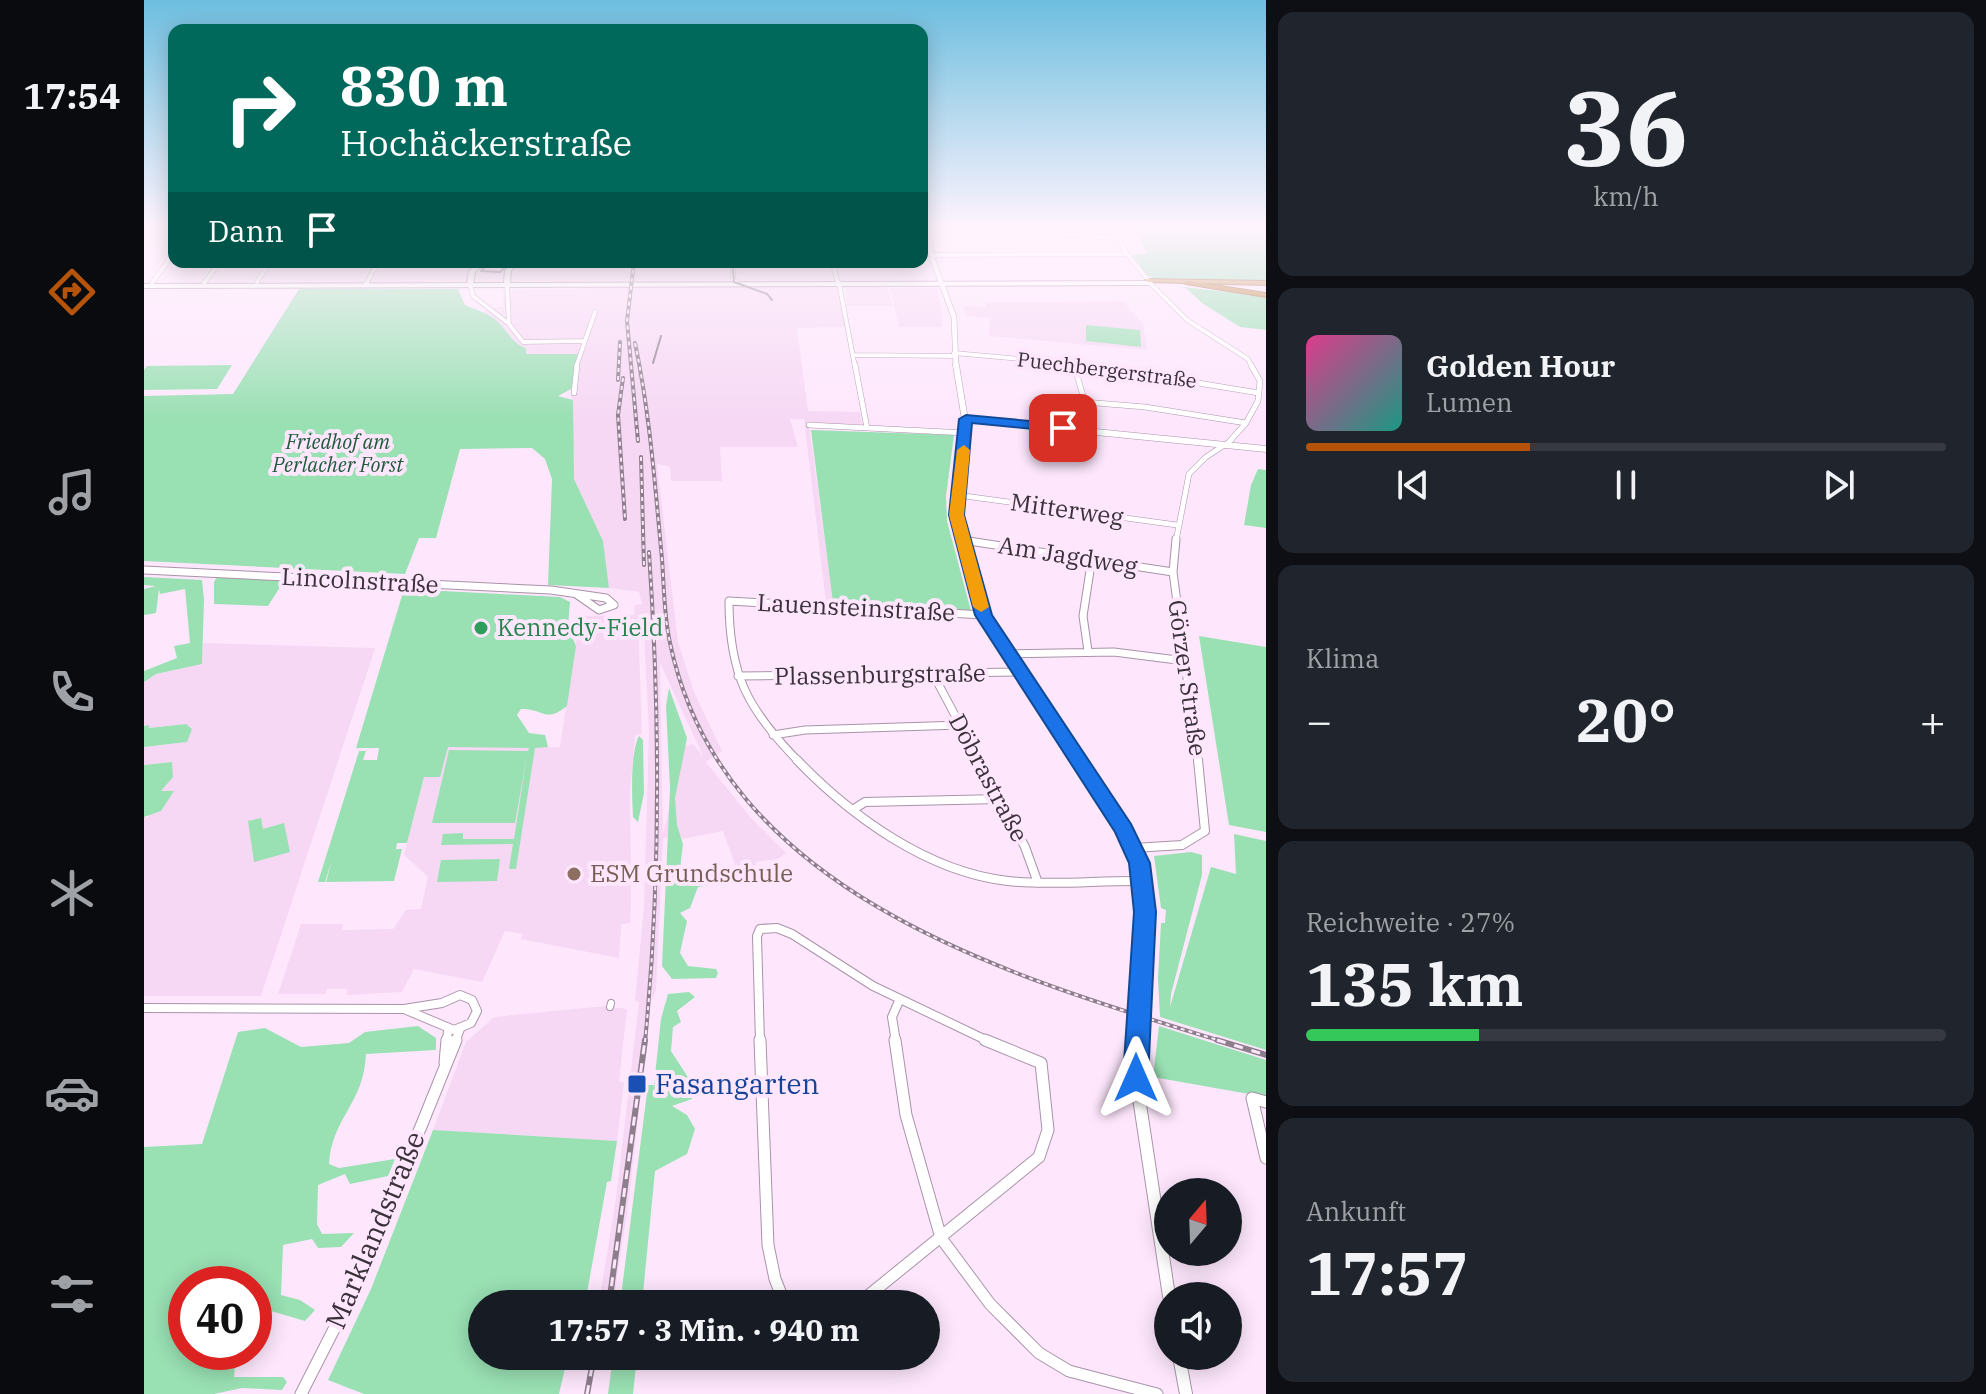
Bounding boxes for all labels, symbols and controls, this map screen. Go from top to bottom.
text: 830 m [340,49,508,121]
icon: right [208,56,312,160]
text: 36 [1564,59,1688,195]
text: 17:54 [23,72,121,119]
text: Hochäckerstraße [340,119,632,166]
text: km/h [1593,179,1659,213]
icon: arrive [300,208,344,252]
text: Dann [208,211,284,250]
icon: directions [44,264,100,320]
street label: Puechbergerstraße [1016,345,1198,394]
text: Golden Hour [1426,346,1615,385]
text: Lumen [1426,385,1513,419]
pin [1029,394,1097,462]
icon: arrive [1041,406,1085,450]
park label: Friedhof am Perlacher Forst [272,428,404,478]
icon: previous [1391,463,1435,507]
icon: pause [1604,463,1648,507]
icon: next [1817,463,1861,507]
icon: music [44,464,100,520]
street label: Mitterweg [1009,485,1126,533]
street label: Am Jagdweg [996,528,1140,582]
street label: Lincolnstraße [281,560,439,600]
street label: Lauensteinstraße [756,586,956,628]
street label: Görzer Straße [1161,598,1215,758]
place label: Kennedy-Field [497,611,663,643]
marker: Kennedy-Field [472,619,490,637]
text: Klima [1306,641,1379,675]
street label: Plassenburgstraße [774,656,986,692]
icon: phone [44,664,100,720]
text: 20° [1576,680,1676,759]
text: − [1306,692,1332,749]
text: + [1920,692,1946,749]
street label: Döbrastraße [942,708,1036,847]
place label: ESM Grundschule [590,857,793,889]
icon: climate [44,865,100,921]
marker: ESM Grundschule [565,865,583,883]
text: Reichweite · 27% [1306,905,1515,939]
text: 135 km [1306,944,1524,1023]
position arrow [1094,1036,1178,1120]
icon: car [44,1065,100,1121]
place label: Fasangarten [655,1065,819,1102]
marker: Fasangarten [626,1073,648,1095]
street label: Marklandstraße [316,1125,433,1334]
north arrow [1154,1178,1242,1266]
map controls [1154,1178,1242,1370]
text: Ankunft [1306,1194,1406,1228]
text: 17:57 [1306,1233,1468,1312]
icon: filters [44,1266,100,1322]
speed limit sign: 40 [168,1266,272,1370]
button: sound [1154,1282,1242,1370]
text: 17:57 · 3 Min. · 940 m [549,1310,859,1349]

